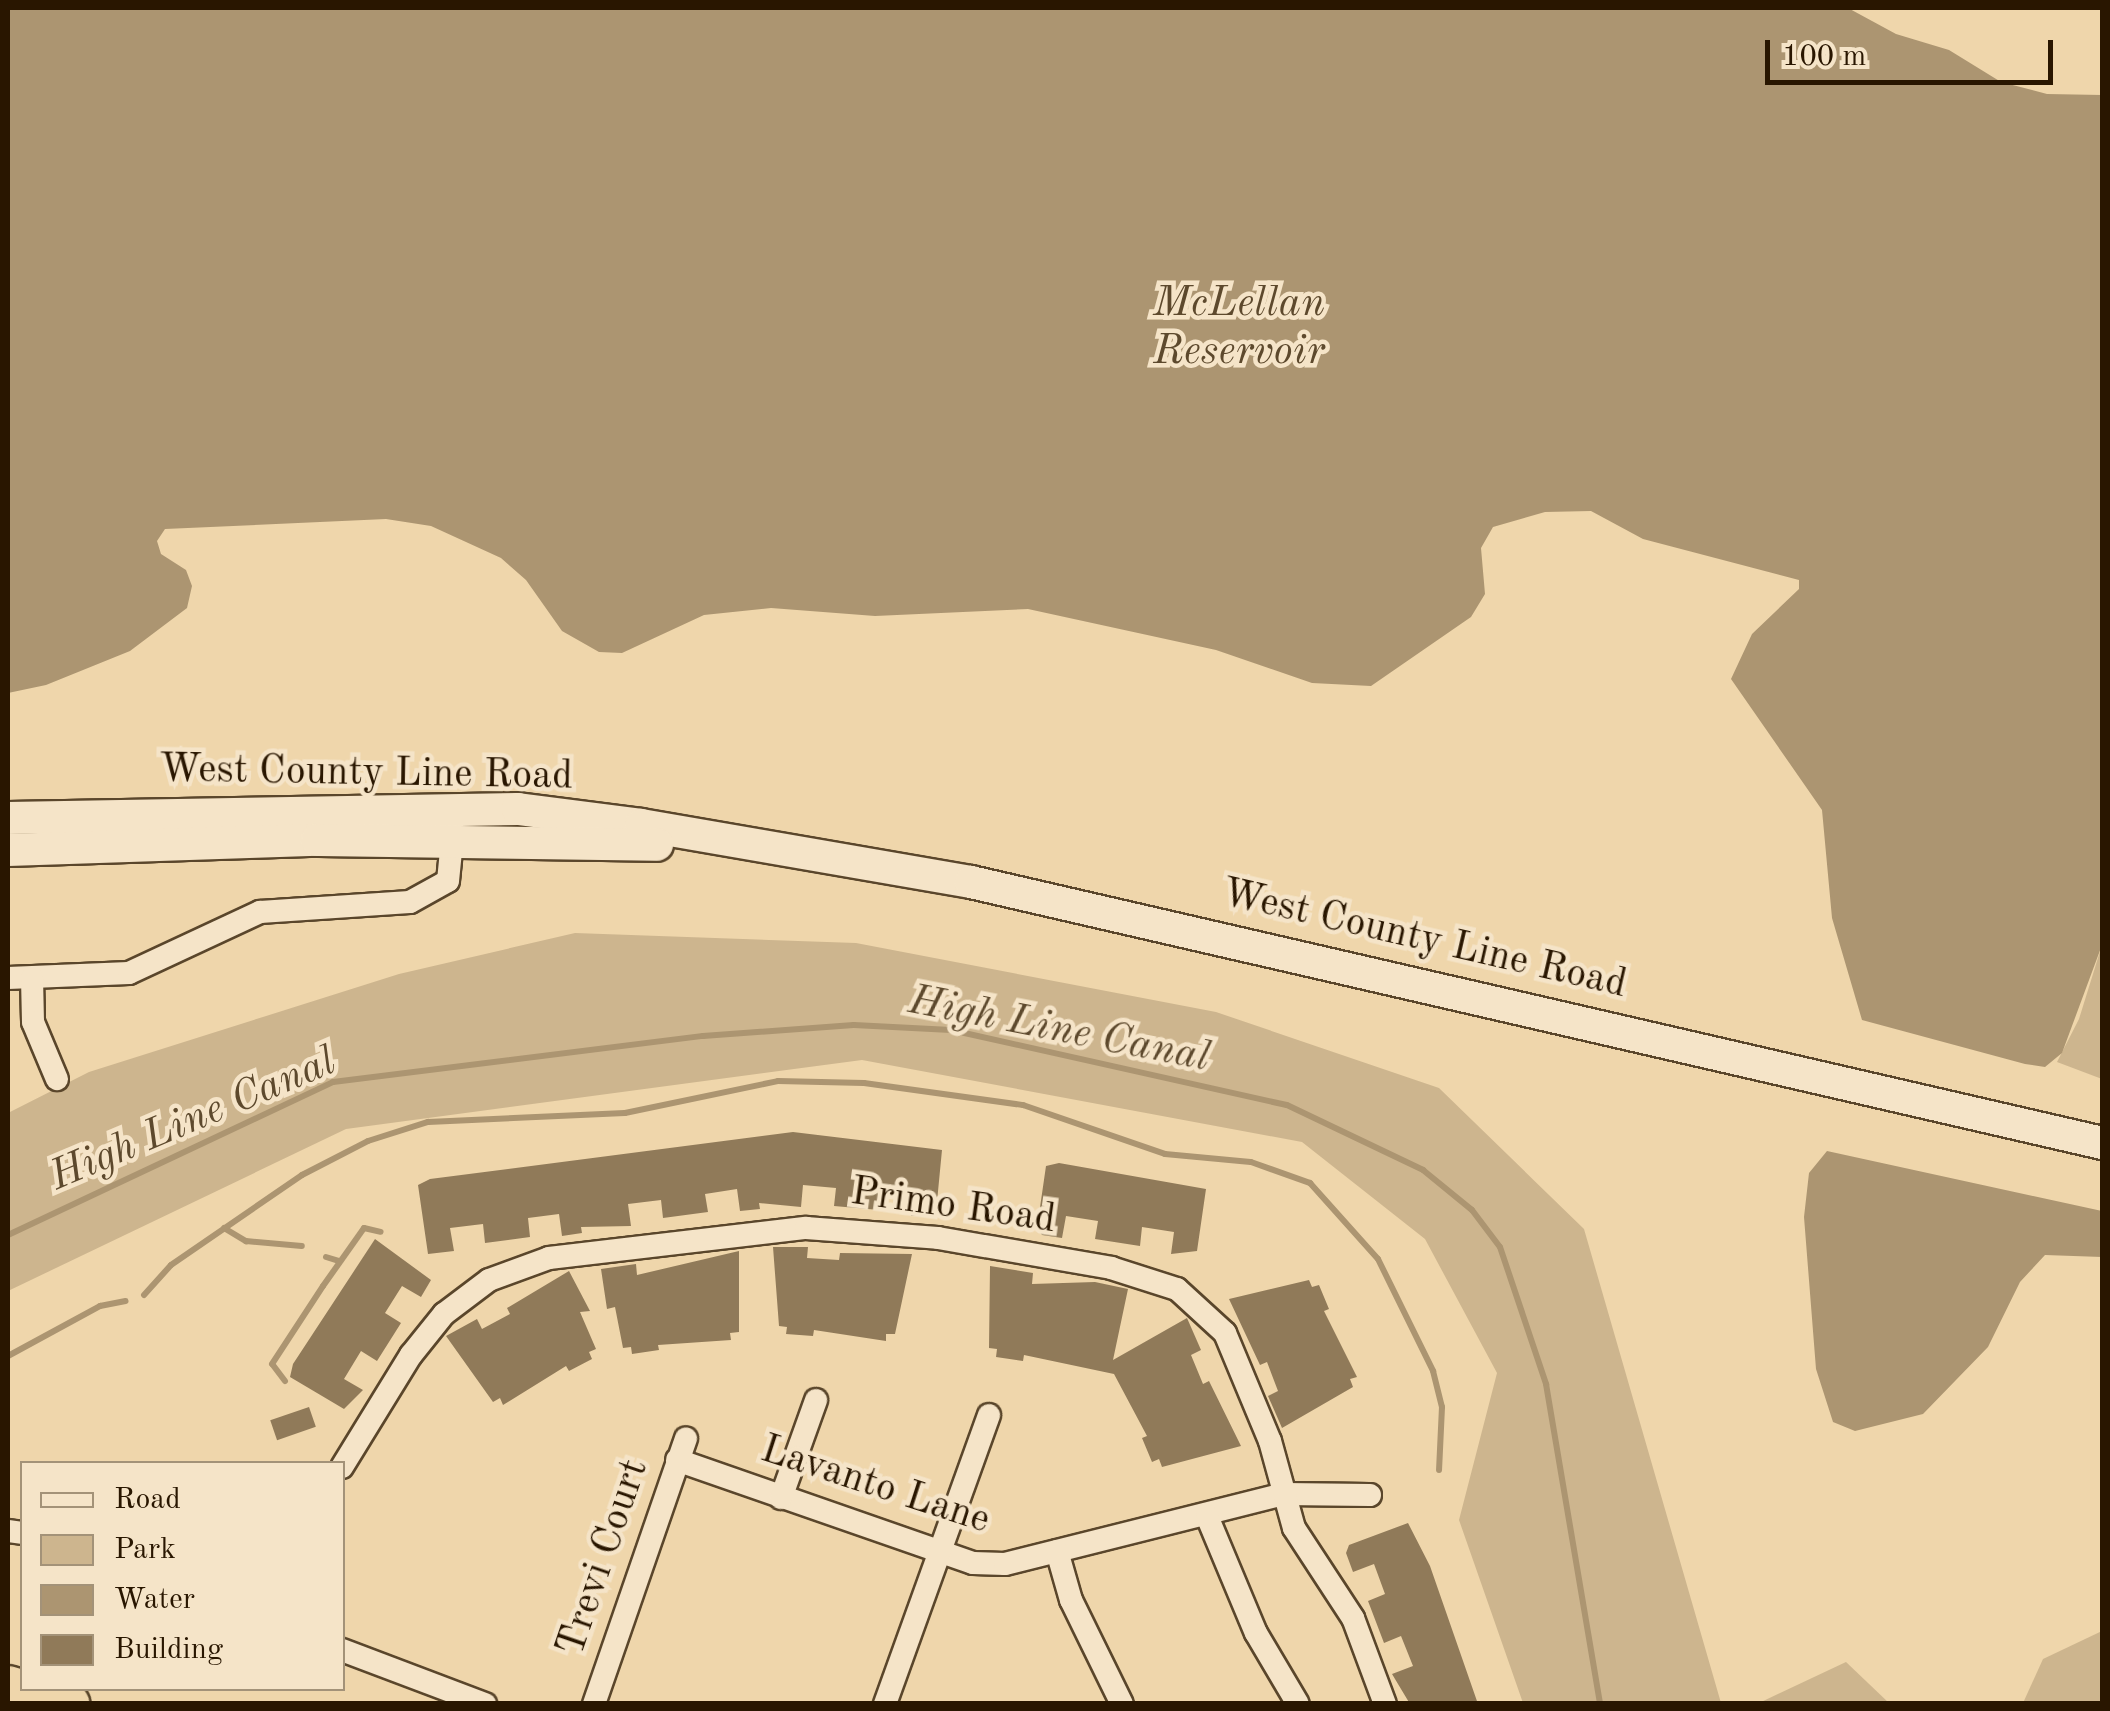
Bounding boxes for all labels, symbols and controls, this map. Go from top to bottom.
scale bar [1770,20,2058,82]
text: 100 m [1782,42,1866,72]
water label: McLellan Reservoir [1153,279,1325,378]
street label: West County Line Road [159,746,573,802]
street label: West County Line Road [1217,870,1631,1010]
water label: High Line Canal [904,976,1214,1084]
water label: High Line Canal [42,1037,344,1203]
street label: Primo Road [848,1169,1058,1245]
street label: Lavanto Lane [754,1426,996,1546]
street label: Trevi Court [548,1453,660,1663]
legend [20,1461,345,1691]
text: Road [114,1485,181,1515]
text: Park [114,1535,176,1565]
text: Water [114,1585,195,1615]
text: Building [114,1635,223,1665]

